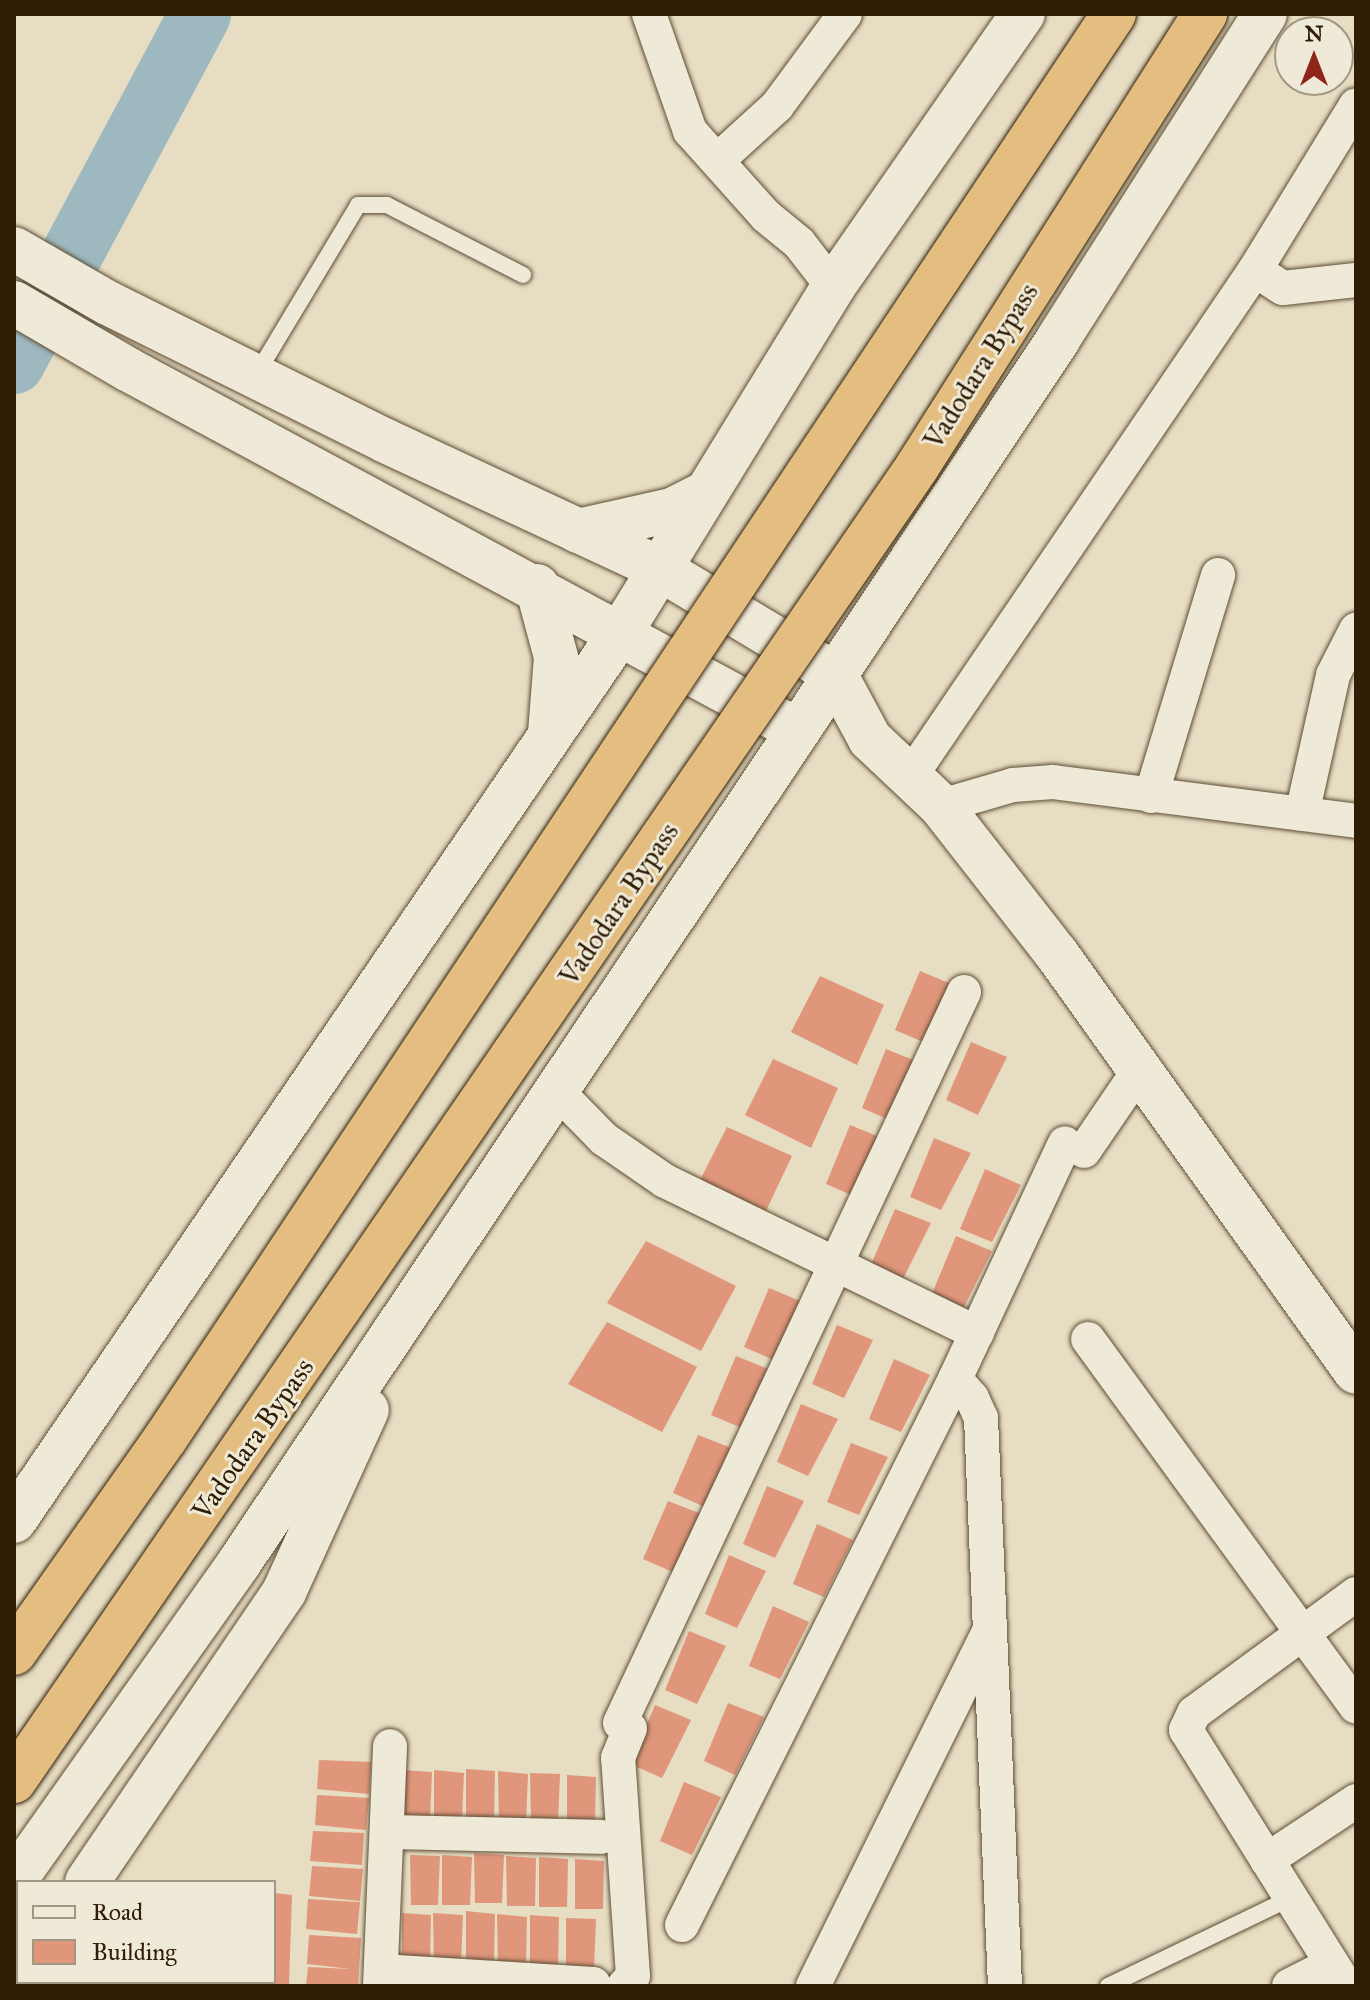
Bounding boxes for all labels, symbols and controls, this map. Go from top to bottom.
north arrow [1274,16,1354,96]
text: N [1305,20,1323,47]
street label: Vadodara Bypass [917,277,1045,455]
street label: Vadodara Bypass [552,816,686,992]
street label: Vadodara Bypass [185,1352,321,1526]
legend [16,1880,276,1984]
text: Road [92,1897,143,1927]
text: Building [92,1937,177,1967]

